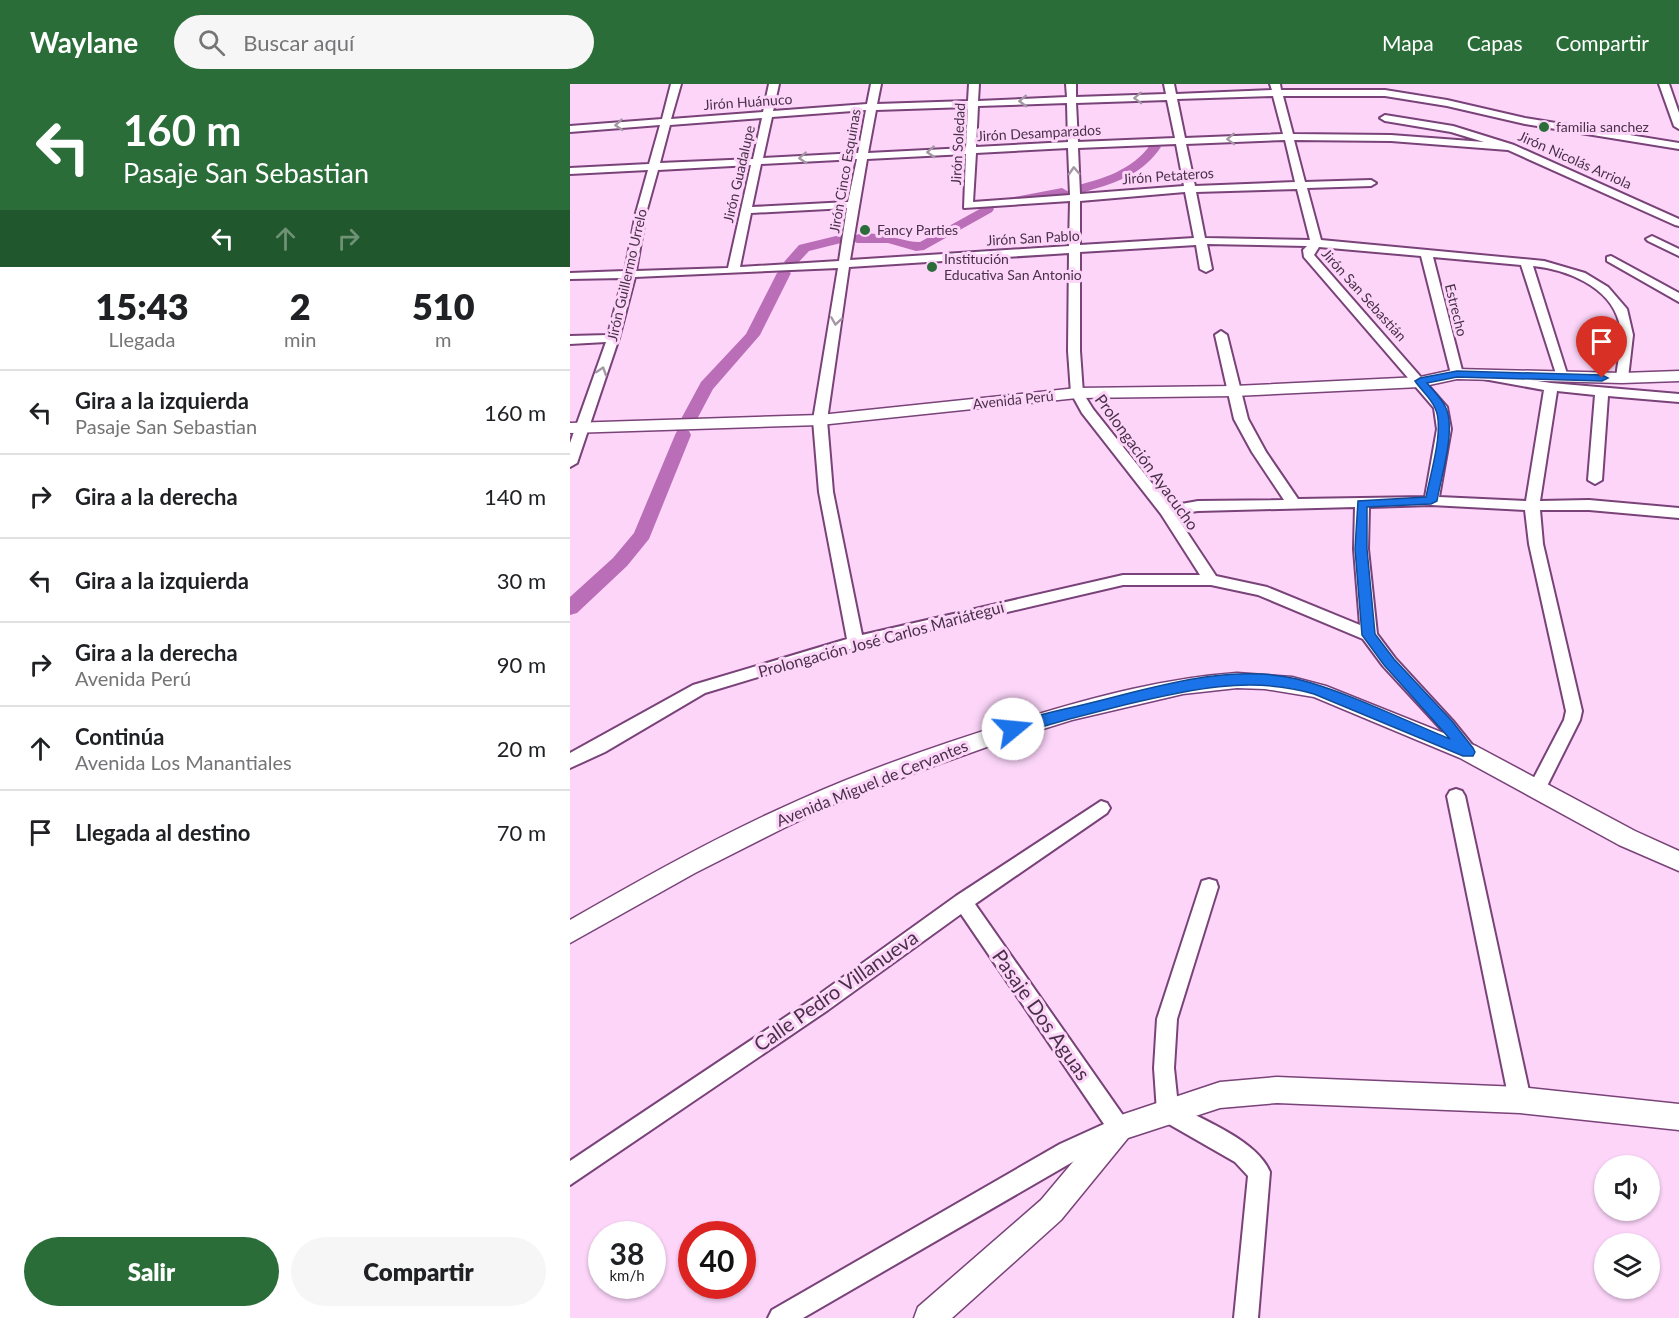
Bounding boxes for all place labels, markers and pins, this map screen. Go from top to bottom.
place label: familia sanchez [1556,118,1649,135]
marker: familia sanchez [1537,120,1551,134]
place label: Fancy Parties [877,221,958,238]
marker: Fancy Parties [858,223,872,237]
place label: Institución Educativa San Antonio [944,250,1082,283]
marker: Institución Educativa San Antonio [925,260,939,274]
pin [1576,316,1627,378]

